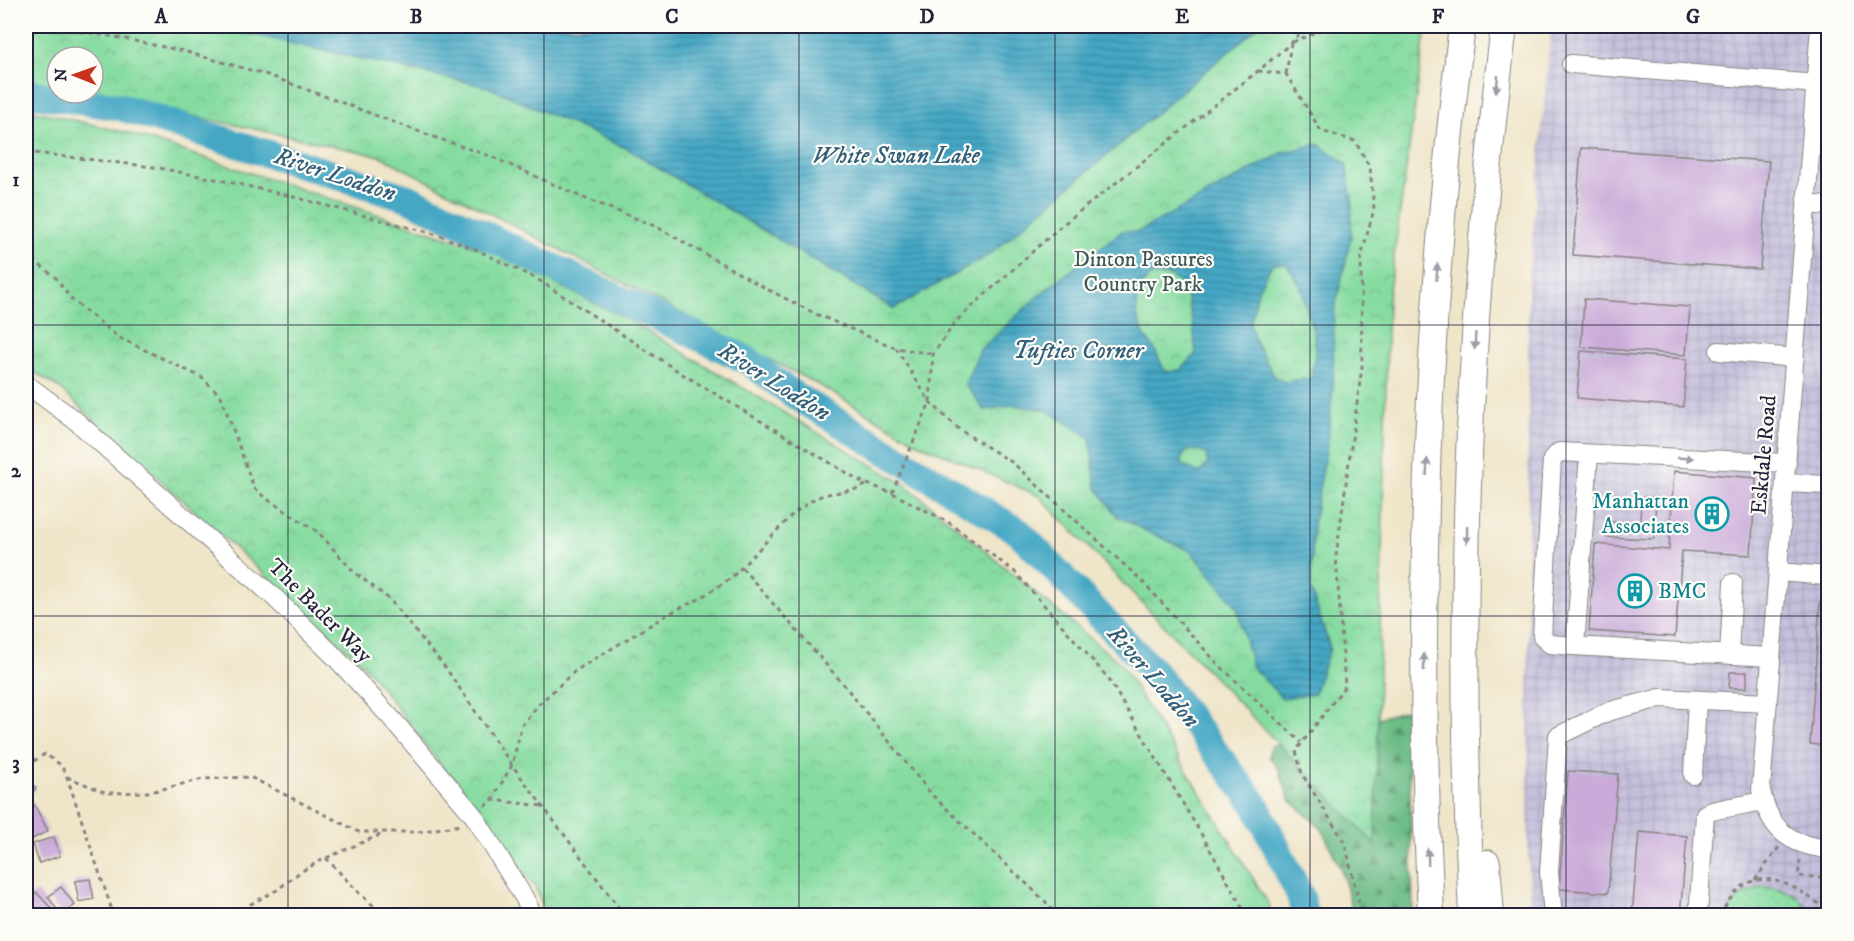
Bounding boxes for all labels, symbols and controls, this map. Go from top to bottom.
text: A [154,5,169,30]
text: B [410,5,422,30]
text: C [665,5,679,30]
text: D [920,5,935,30]
text: E [1175,5,1189,30]
text: F [1432,5,1445,30]
text: G [1686,5,1700,30]
north arrow [45,45,105,105]
text: N [51,68,71,81]
one-way arrow [1492,74,1501,93]
water label: River Loddon [269,141,400,209]
water label: White Swan Lake [812,141,981,171]
text: 1 [12,168,20,193]
park label: Dinton Pastures Country Park [1073,246,1213,298]
one-way arrow [1433,263,1442,282]
one-way arrow [1470,331,1480,350]
water label: River Loddon [712,335,835,428]
water label: Tufties Corner [1013,336,1145,366]
street label: Eskdale Road [1745,394,1783,516]
one-way arrow [1676,454,1695,463]
one-way arrow [1423,458,1432,477]
text: 2 [11,459,22,484]
place label: Manhattan Associates [1592,488,1690,540]
building icon: Manhattan Associates [1694,496,1730,532]
one-way arrow [1462,526,1472,545]
street label: The Bader Way [262,553,378,669]
building icon: BMC [1617,573,1653,609]
place label: BMC [1658,578,1706,605]
water label: River Loddon [1100,619,1206,734]
one-way arrow [1419,653,1429,672]
text: 3 [12,751,20,776]
one-way arrow [1423,848,1432,867]

